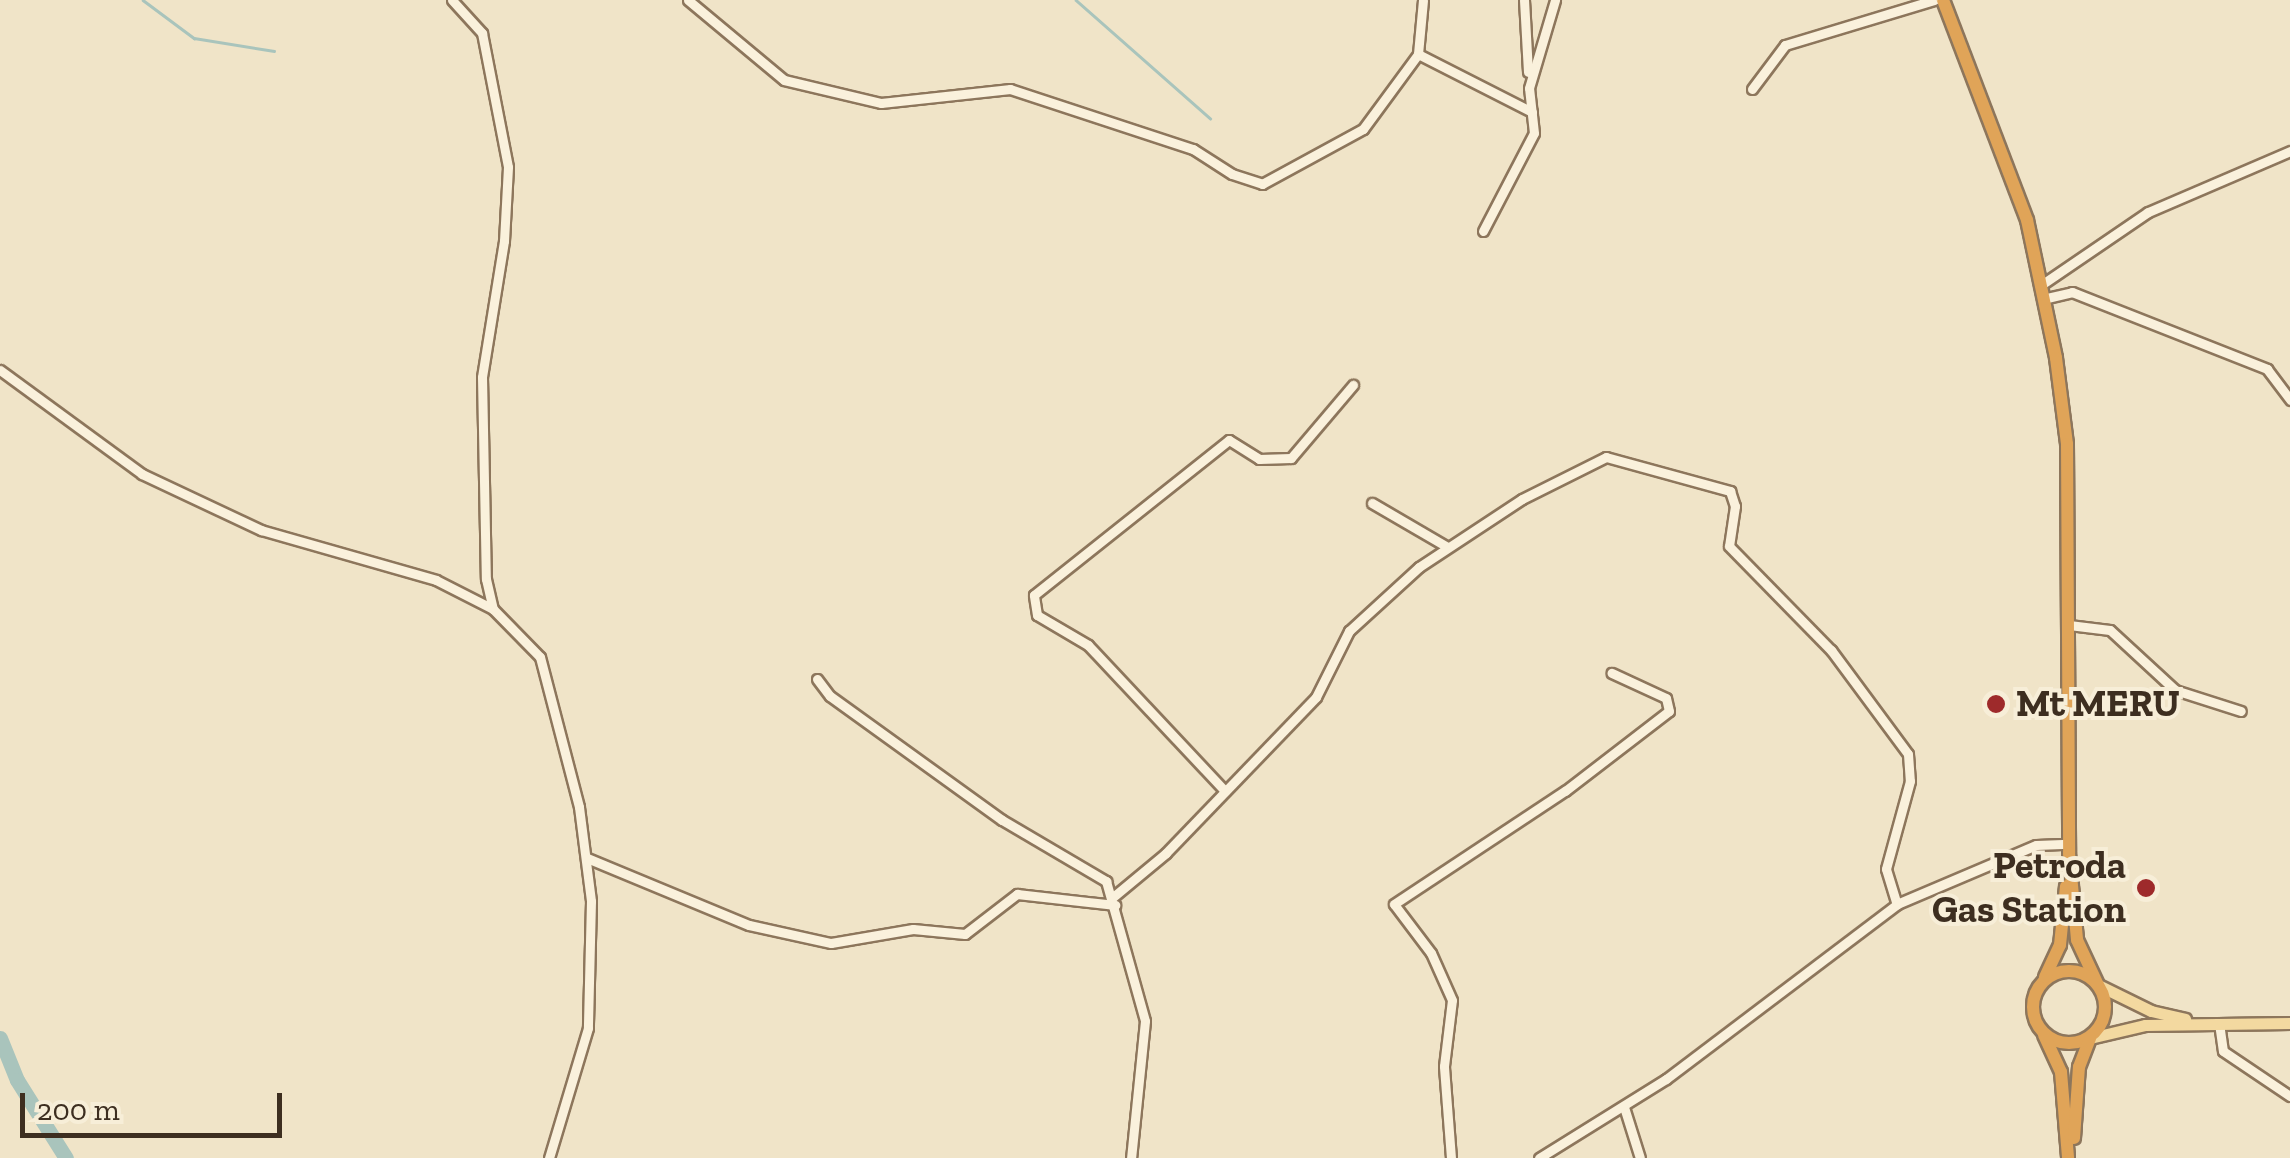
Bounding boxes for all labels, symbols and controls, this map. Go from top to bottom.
place label: Mt MERU [2016,681,2180,727]
marker: Mt MERU [1985,693,2007,715]
place label: Petroda Gas Station [1932,843,2126,932]
marker: Petroda Gas Station [2135,877,2157,899]
scale bar [25,1073,288,1135]
text: 200 m [37,1092,120,1128]

